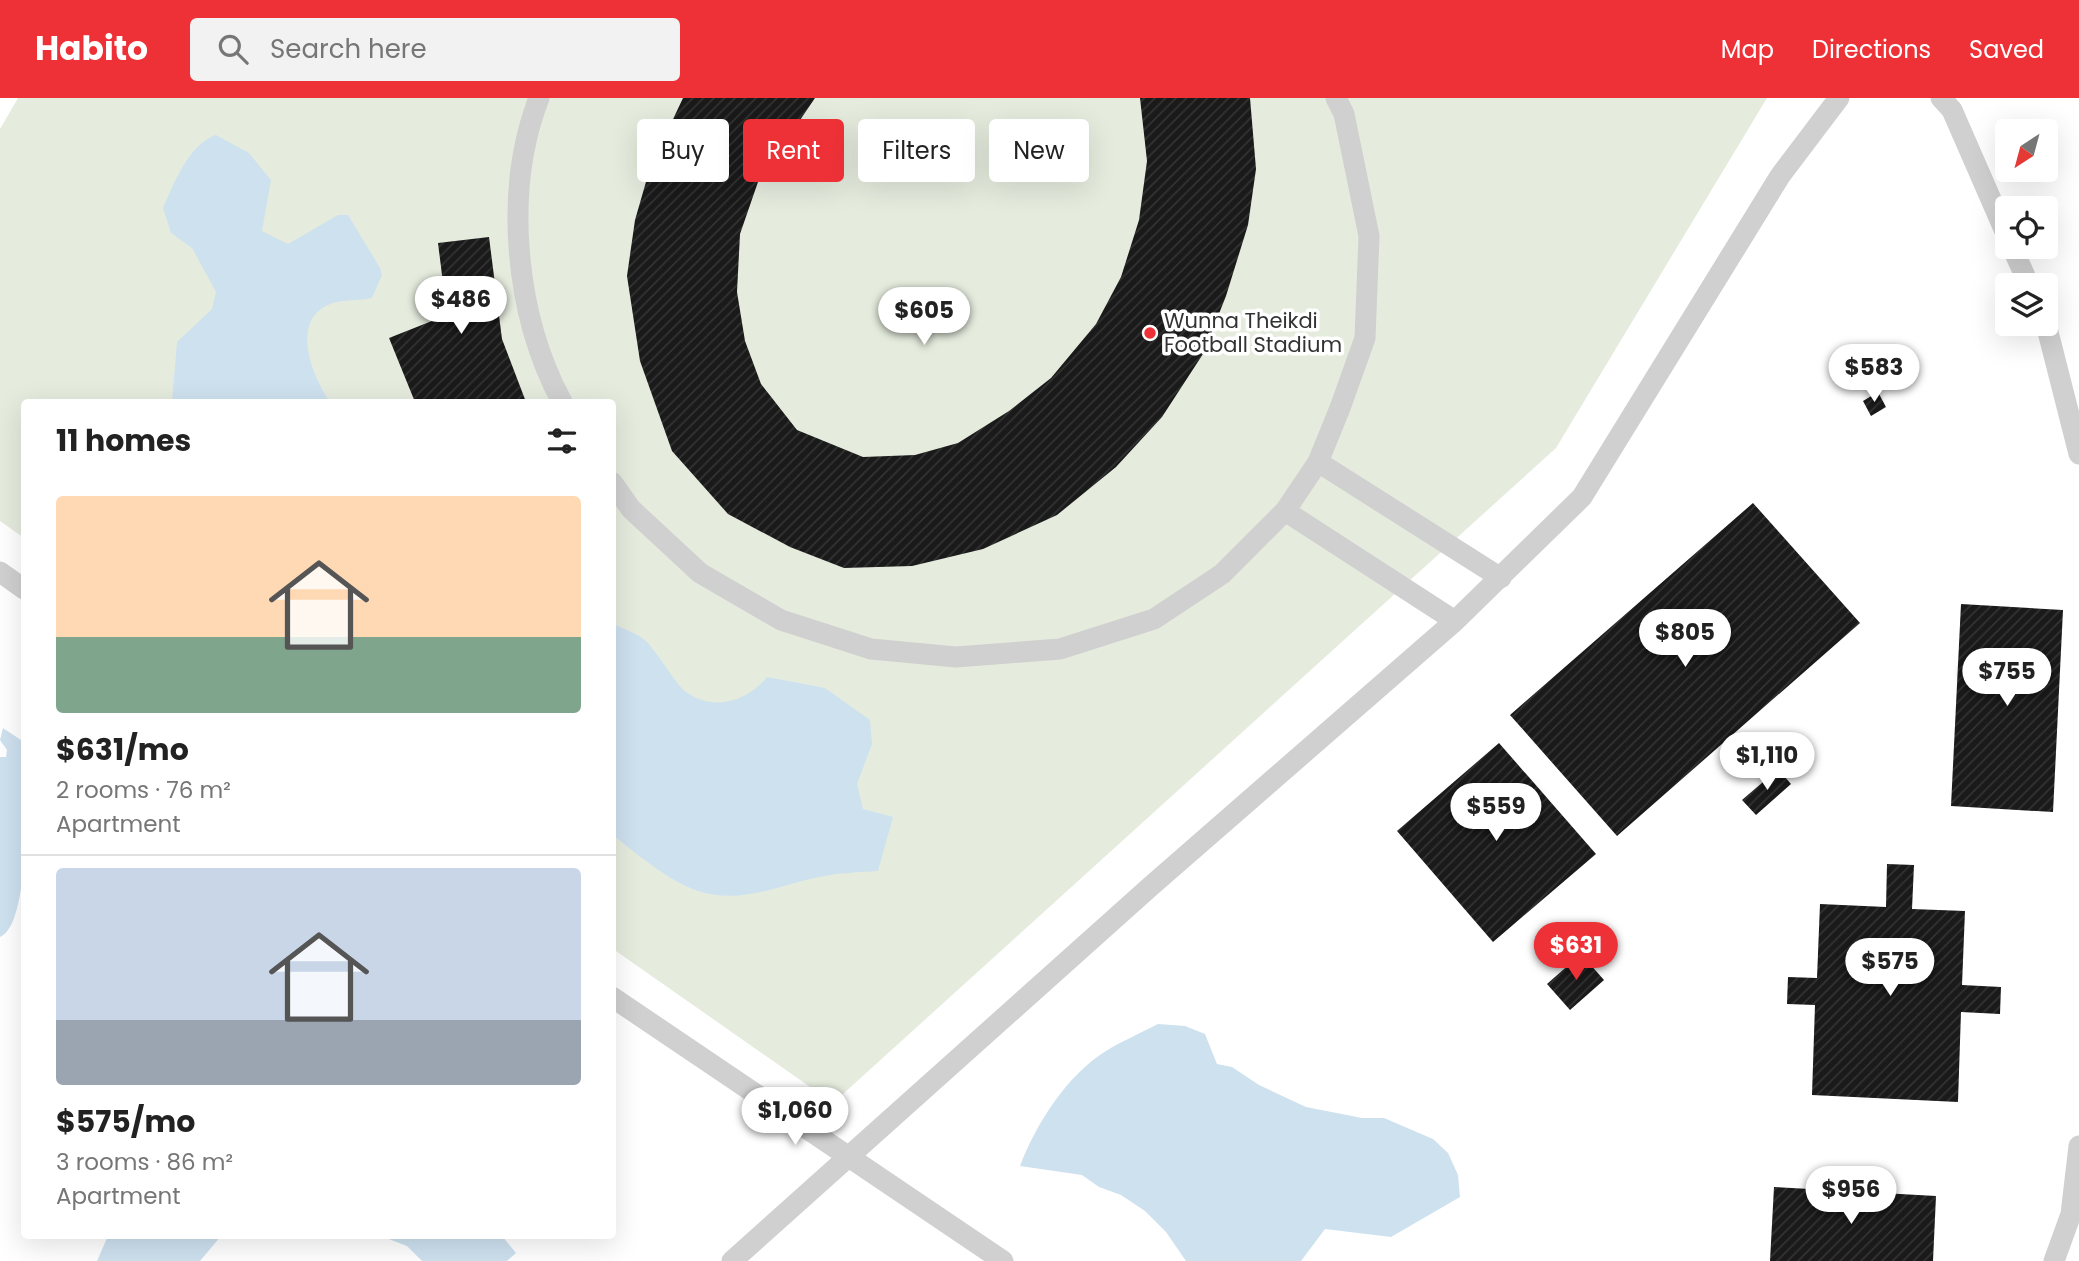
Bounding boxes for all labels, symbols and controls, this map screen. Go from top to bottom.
search box [190,18,680,81]
text: Habito [35,25,148,72]
icon: search [214,30,252,68]
text: Search here [270,31,427,67]
text: Map [1721,33,1774,66]
text: Directions [1812,33,1931,66]
text: Saved [1969,33,2044,66]
chip: Buy [637,119,729,182]
chip: Rent [743,119,844,182]
chip: Filters [858,119,975,182]
chip: New [989,119,1089,182]
north arrow [1995,119,2058,182]
map controls [1995,119,2058,336]
button: locate [1995,196,2058,259]
button: layers [1995,273,2058,336]
pin: $486 [420,276,502,336]
text: $486 [431,283,491,315]
pin: $605 [883,288,965,347]
text: $605 [894,294,954,326]
place label: Wunna Theikdi Football Stadium [1164,306,1342,359]
marker: Wunna Theikdi Football Stadium [1142,325,1158,341]
pin: $583 [1833,344,1915,404]
text: $583 [1845,351,1903,383]
text: 11 homes [56,419,191,462]
icon: filters [543,422,581,460]
icon: home [256,542,382,668]
pin: $805 [1644,610,1726,669]
text: $805 [1655,616,1715,648]
pin: $755 [1966,648,2048,708]
text: $755 [1978,655,2036,687]
text: $631/mo [56,728,189,771]
pin: $1,110 [1710,732,1824,792]
text: $1,110 [1736,739,1798,771]
text: 2 rooms · 76 m² [56,774,231,806]
pin: $559 [1455,784,1537,843]
text: $559 [1466,790,1526,822]
text: Apartment [56,808,181,840]
icon: home [256,914,382,1040]
pin: $631 [1535,922,1617,982]
text: $631 [1550,929,1602,961]
pin: $575 [1849,939,1931,998]
text: $575 [1861,945,1919,977]
pin: $1,060 [738,1088,852,1147]
text: $1,060 [757,1094,833,1126]
text: $575/mo [56,1100,195,1143]
text: 3 rooms · 86 m² [56,1146,233,1178]
pin: $956 [1810,1166,1892,1226]
text: $956 [1822,1173,1880,1205]
text: Apartment [56,1180,181,1212]

